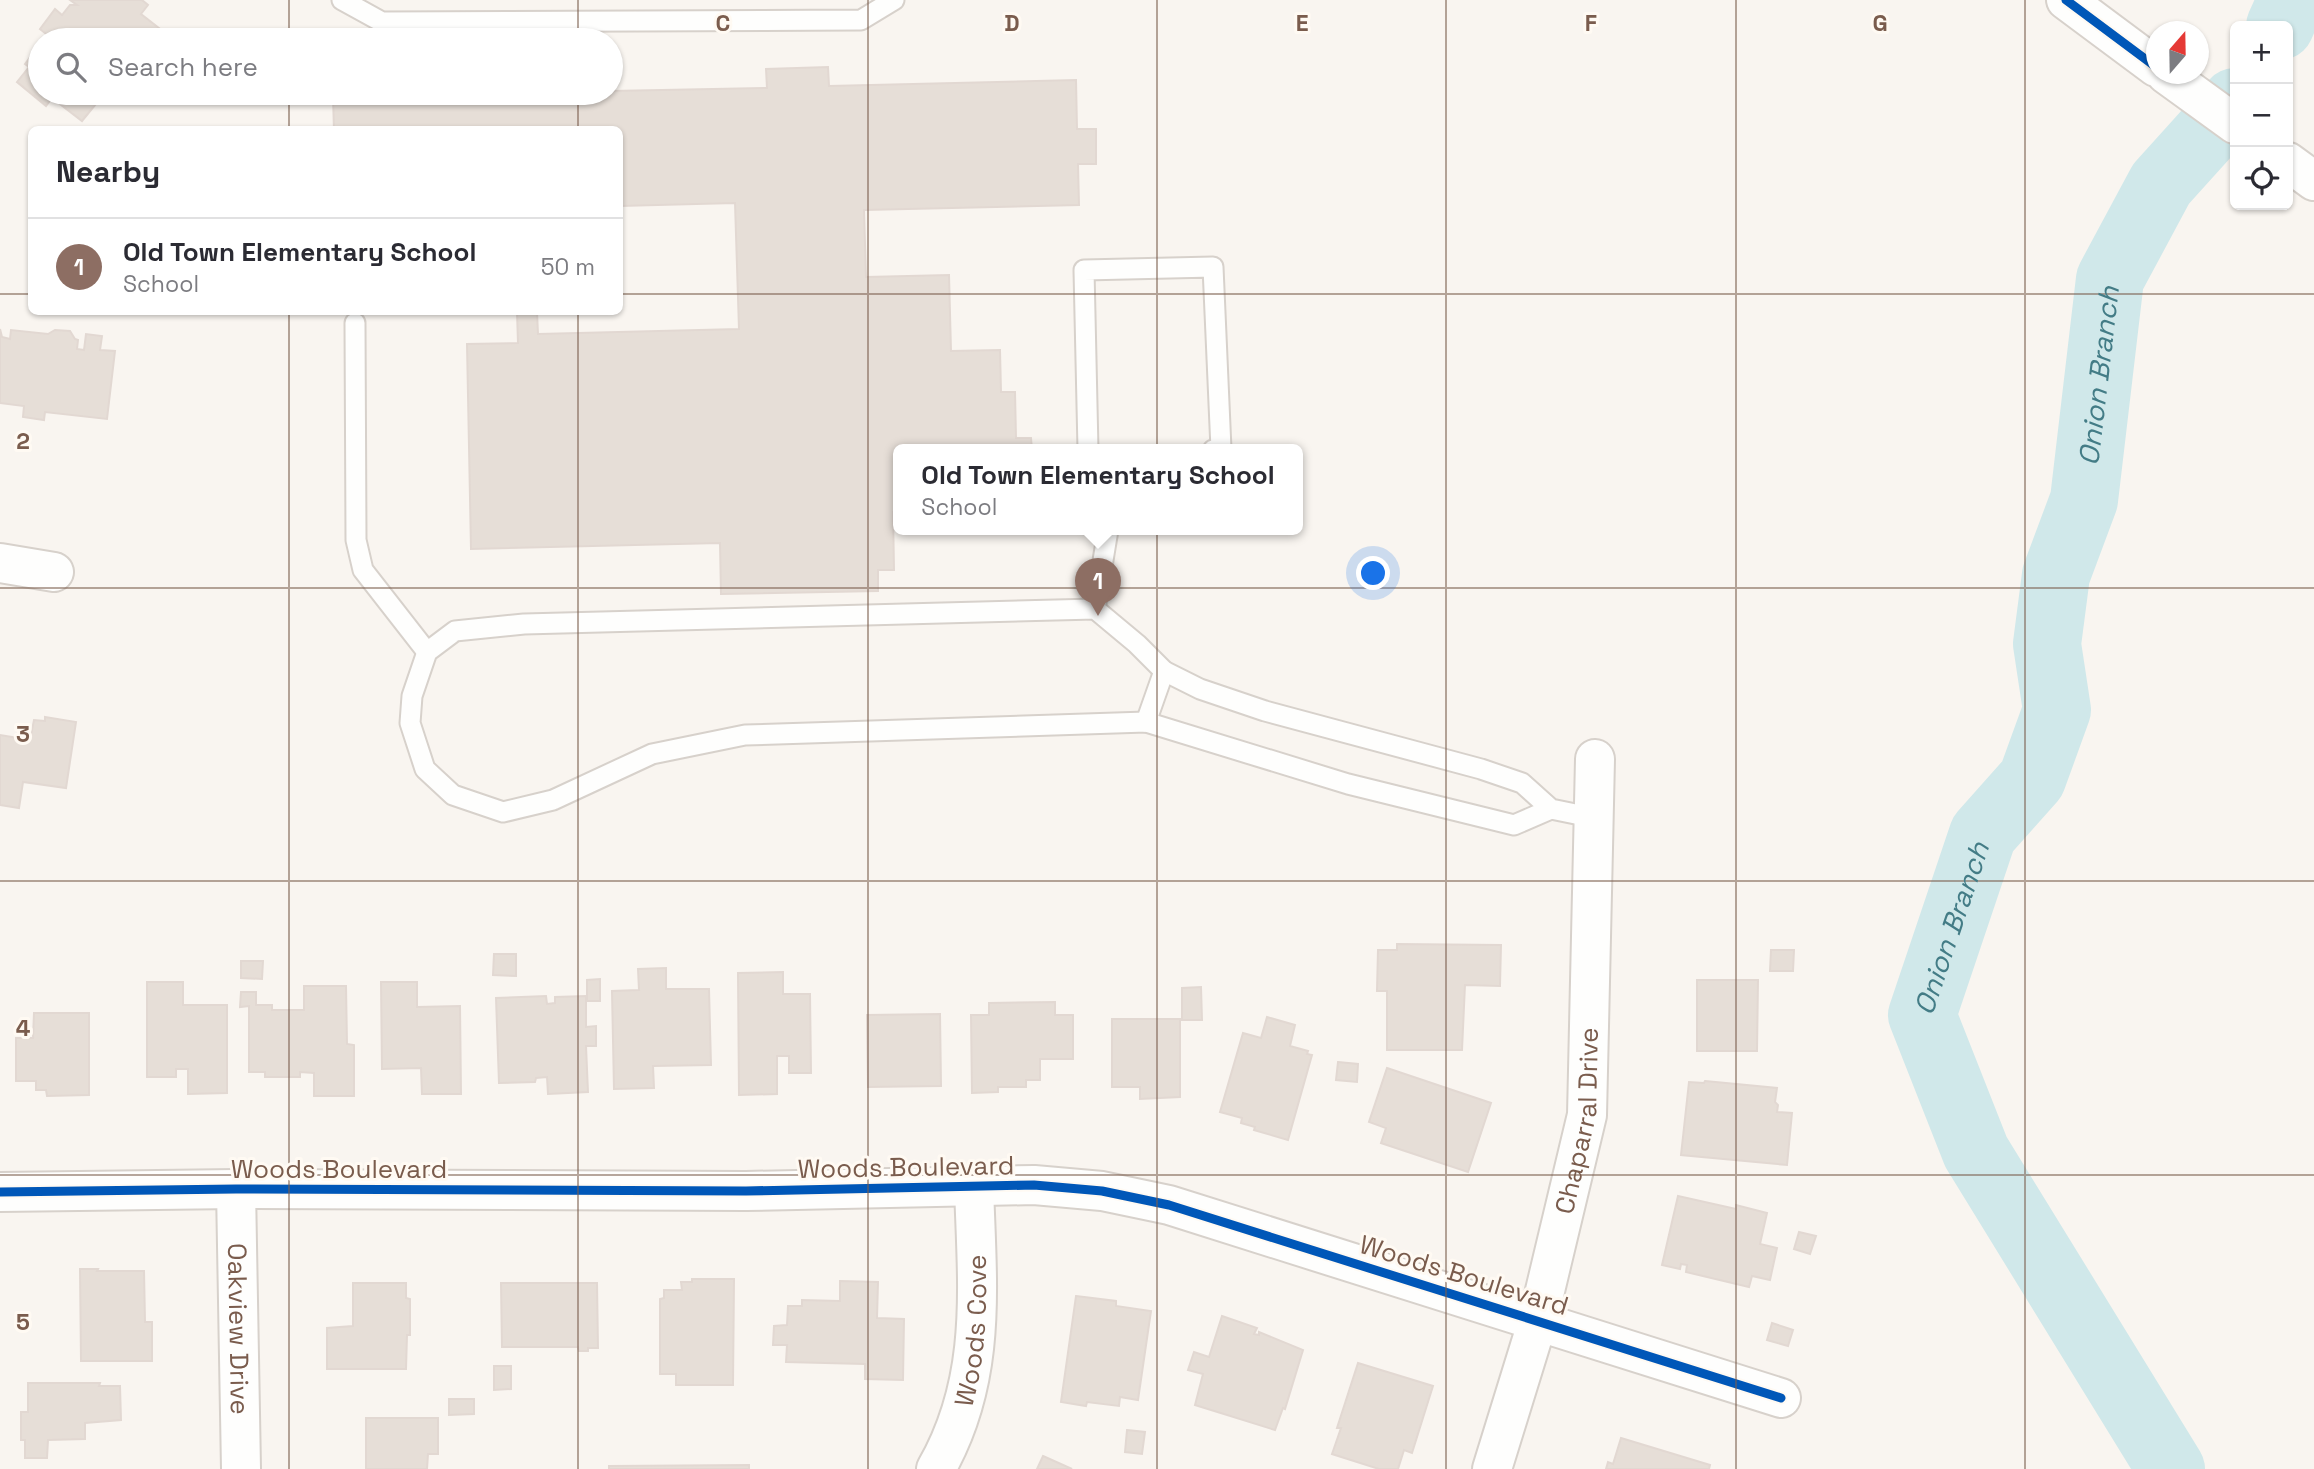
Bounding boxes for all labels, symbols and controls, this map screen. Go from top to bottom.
text: C [716,8,730,38]
text: D [1004,8,1020,38]
text: E [1296,8,1308,38]
text: F [1585,8,1597,38]
text: G [1872,8,1888,38]
north arrow [2146,21,2209,84]
map controls [2230,21,2293,210]
button: + [2230,21,2293,84]
search box [28,28,623,105]
icon: search [52,48,90,86]
text: Search here [108,50,258,84]
button: − [2230,84,2293,147]
button: locate [2230,147,2293,210]
text: Nearby [56,152,160,191]
text: Old Town Elementary School [123,235,476,269]
text: 1 [74,252,84,282]
text: 50 m [541,252,595,282]
text: School [123,269,199,299]
water label: Onion Branch [2070,283,2127,467]
text: 2 [16,426,30,456]
popup [893,444,1303,535]
text: Old Town Elementary School [921,458,1275,492]
text: School [921,492,997,522]
your location [1356,556,1390,590]
pin: 1 [1075,558,1121,616]
text: 3 [16,719,30,749]
water label: Onion Branch [1905,836,1997,1019]
text: 4 [16,1013,31,1043]
street label: Chaparral Drive [1547,1027,1606,1217]
street label: Woods Boulevard [797,1148,1015,1186]
street label: Woods Boulevard [231,1152,447,1186]
street label: Woods Boulevard [1355,1227,1573,1323]
street label: Oakview Drive [220,1243,257,1415]
street label: Woods Cove [946,1254,994,1410]
text: 5 [16,1307,30,1337]

